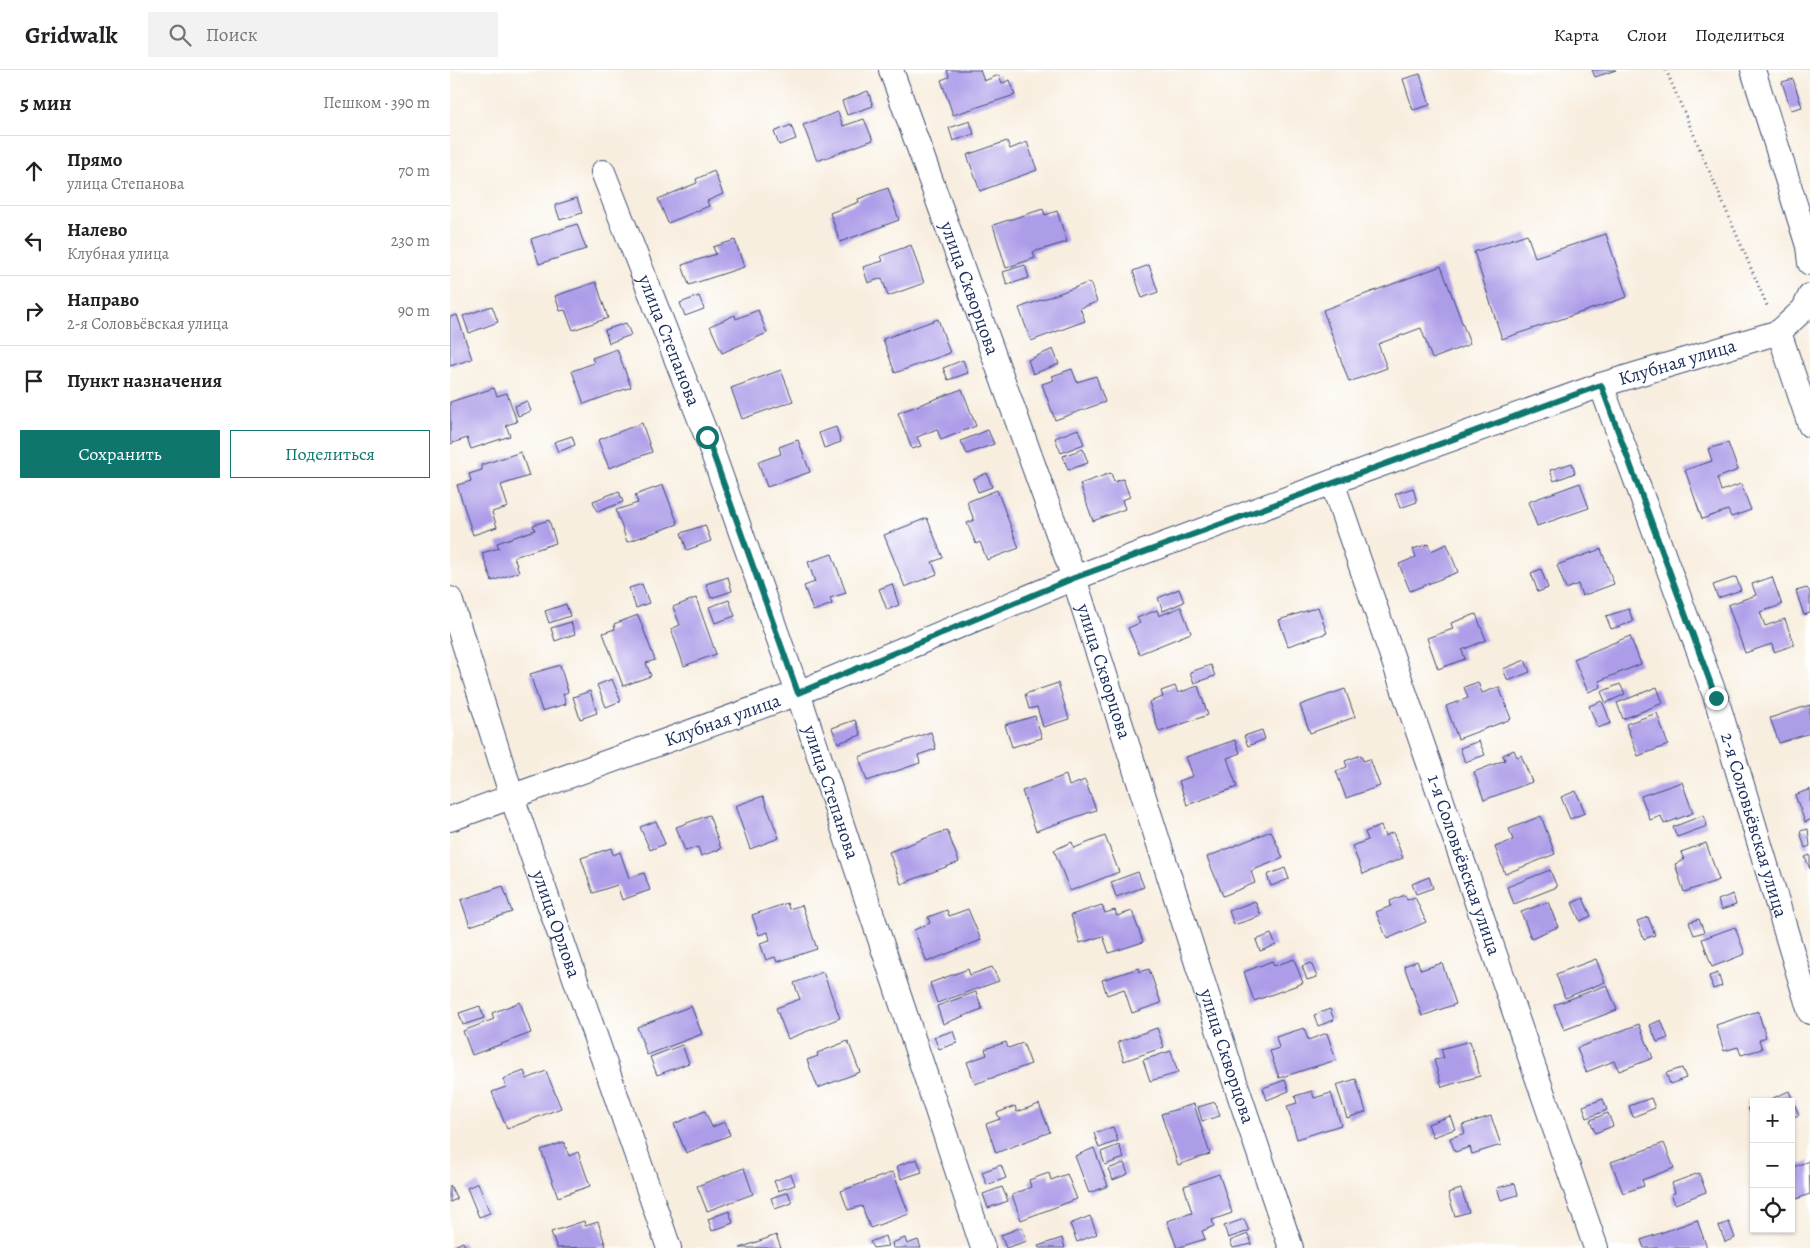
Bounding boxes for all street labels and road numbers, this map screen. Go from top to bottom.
street label: улица Скворцова [933,217,1006,359]
street label: улица Степанова [631,270,707,410]
street label: Клубная улица [1615,332,1740,392]
street label: улица Скворцова [1070,600,1138,742]
street label: Клубная улица [661,687,784,753]
street label: улица Степанова [796,721,866,863]
street label: 2-я Соловьёвская улица [1714,729,1794,921]
street label: 1-я Соловьёвская улица [1421,771,1507,959]
street label: улица Орлова [525,866,587,982]
street label: улица Скворцова [1193,984,1261,1127]

